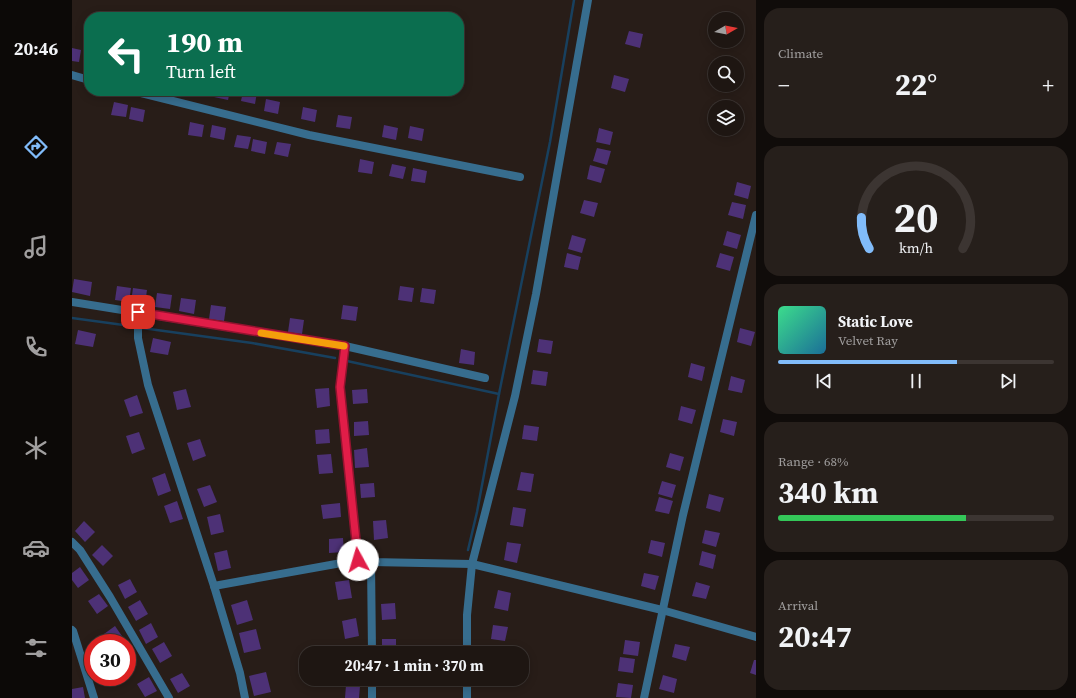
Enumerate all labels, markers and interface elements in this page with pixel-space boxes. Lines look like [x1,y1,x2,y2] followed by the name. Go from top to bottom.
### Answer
[708,12,744,48] north arrow
[708,12,744,136] map controls
[166,23,243,61] text: 190 m
[100,28,152,80] icon: left
[14,36,58,61] text: 20:46
[778,45,823,62] text: Climate
[708,56,744,92] button: search
[166,59,236,84] text: Turn left
[895,64,937,105] text: 22°
[778,70,790,100] text: −
[1042,70,1054,100] text: +
[708,100,744,136] button: layers
[22,133,50,161] icon: directions
[893,189,939,246] text: 20
[22,233,50,261] icon: music
[899,238,933,258] text: km/h
[121,295,155,329] pin
[127,301,149,323] icon: arrive
[838,311,913,332] text: Static Love
[838,332,898,349] text: Velvet Ray
[22,333,50,361] icon: phone
[813,370,835,392] icon: previous
[905,370,927,392] icon: pause
[997,370,1019,392] icon: next
[22,434,50,462] icon: climate
[778,453,849,470] text: Range · 68%
[778,472,878,513] text: 340 km
[22,534,50,562] icon: car
[337,539,379,581] position arrow
[778,597,818,614] text: Arrival
[778,616,852,657] text: 20:47
[22,634,50,662] icon: filters
[84,634,136,686] speed limit sign: 30
[345,655,484,676] text: 20:47 · 1 min · 370 m

